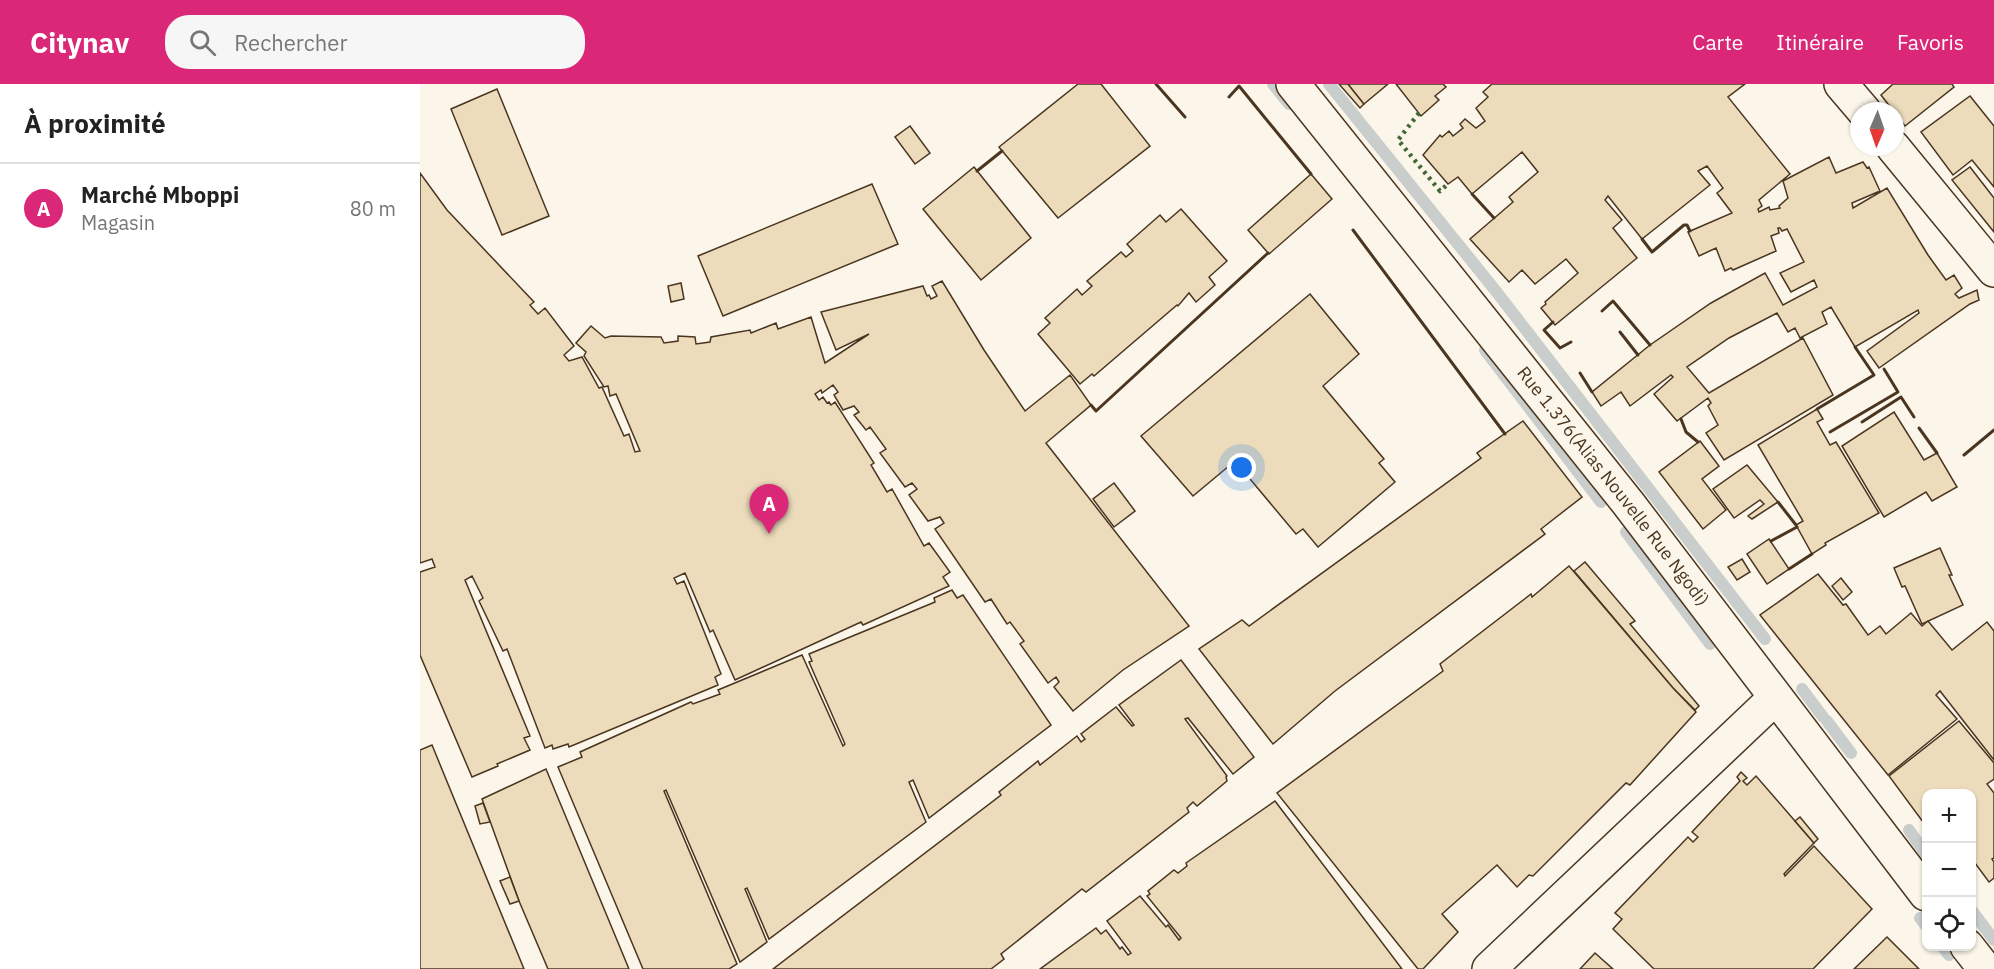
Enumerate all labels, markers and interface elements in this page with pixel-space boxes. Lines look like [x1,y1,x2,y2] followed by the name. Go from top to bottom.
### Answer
[165,15,585,69] search box
[30,24,129,61] text: Citynav
[186,26,219,59] icon: search
[234,28,347,57] text: Rechercher
[1692,28,1743,56] text: Carte
[1776,28,1864,56] text: Itinéraire
[1897,28,1964,56] text: Favoris
[1850,102,1904,156] north arrow
[24,106,166,140] text: À proximité
[81,180,239,209] text: Marché Mboppi
[37,195,50,222] text: A
[350,195,396,222] text: 80 m
[81,209,155,236] text: Magasin
[1512,361,1714,610] street label: Rue 1.376(Alias Nouvelle Rue Ngodi)
[1227,453,1256,482] your location
[750,484,788,534] pin: A
[1922,789,1976,951] map controls
[1922,789,1976,843] button: +
[1922,843,1976,897] button: −
[1922,897,1976,951] button: locate

